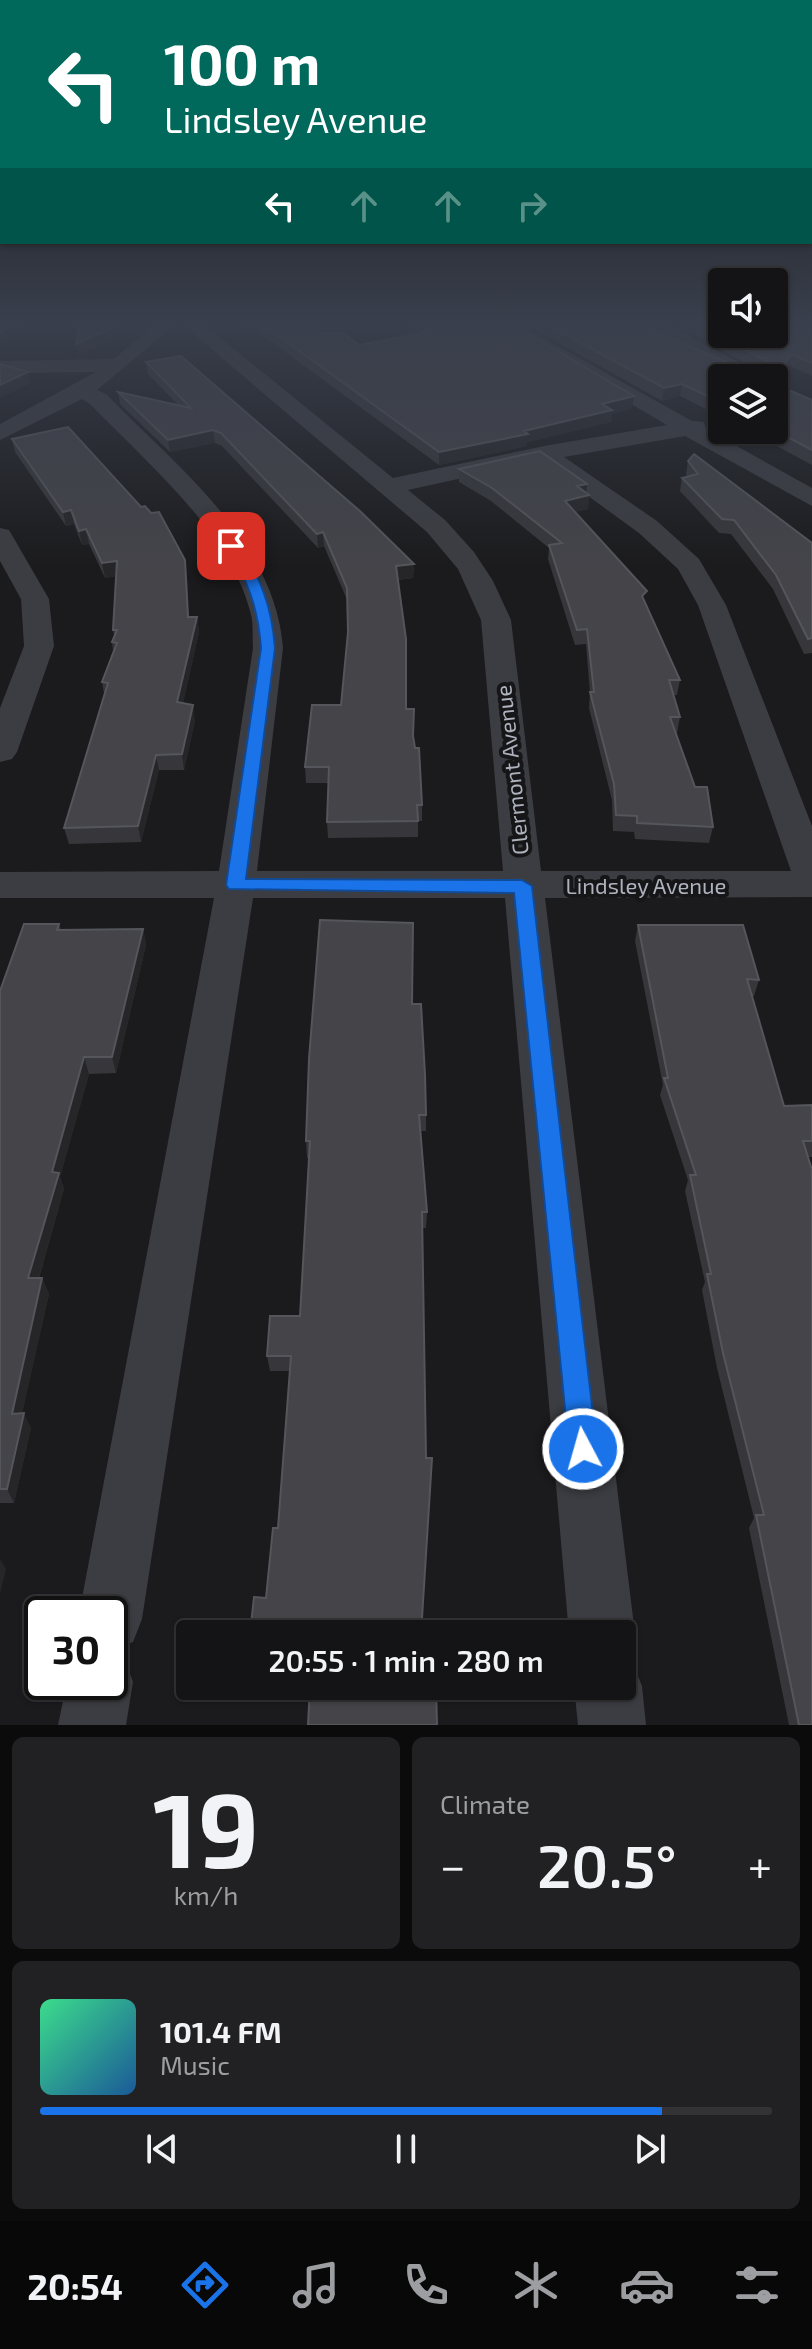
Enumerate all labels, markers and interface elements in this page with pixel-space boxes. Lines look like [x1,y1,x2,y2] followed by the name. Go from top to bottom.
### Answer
[164,29,320,96] text: 100 m
[32,32,136,136] icon: left
[164,97,427,140] text: Lindsley Avenue
[258,184,302,228] icon: left
[342,184,386,228] icon: ahead
[426,184,470,228] icon: ahead
[510,184,554,228] icon: right
[708,268,788,444] map controls
[708,268,788,348] button: sound
[708,364,788,444] button: layers
[197,512,265,580] pin
[209,524,253,568] icon: arrive
[489,684,533,856] street label: Clermont Avenue
[566,872,726,898] street label: Lindsley Avenue
[541,1407,625,1491] position arrow
[24,1596,128,1700] speed limit sign: 30
[268,1642,544,1678] text: 20:55 · 1 min · 280 m
[153,1764,259,1889] text: 19
[440,1788,530,1819] text: Climate
[537,1828,677,1900] text: 20.5°
[440,1838,466,1891] text: −
[748,1838,772,1891] text: +
[174,1879,238,1910] text: km/h
[160,2013,282,2049] text: 101.4 FM
[160,2049,230,2080] text: Music
[140,2127,184,2171] icon: previous
[384,2127,428,2171] icon: pause
[628,2127,672,2171] icon: next
[177,2257,233,2313] icon: directions
[288,2257,344,2313] icon: music
[398,2257,454,2313] icon: phone
[508,2257,564,2313] icon: climate
[619,2257,675,2313] icon: car
[729,2257,785,2313] icon: filters
[27,2264,123,2307] text: 20:54

